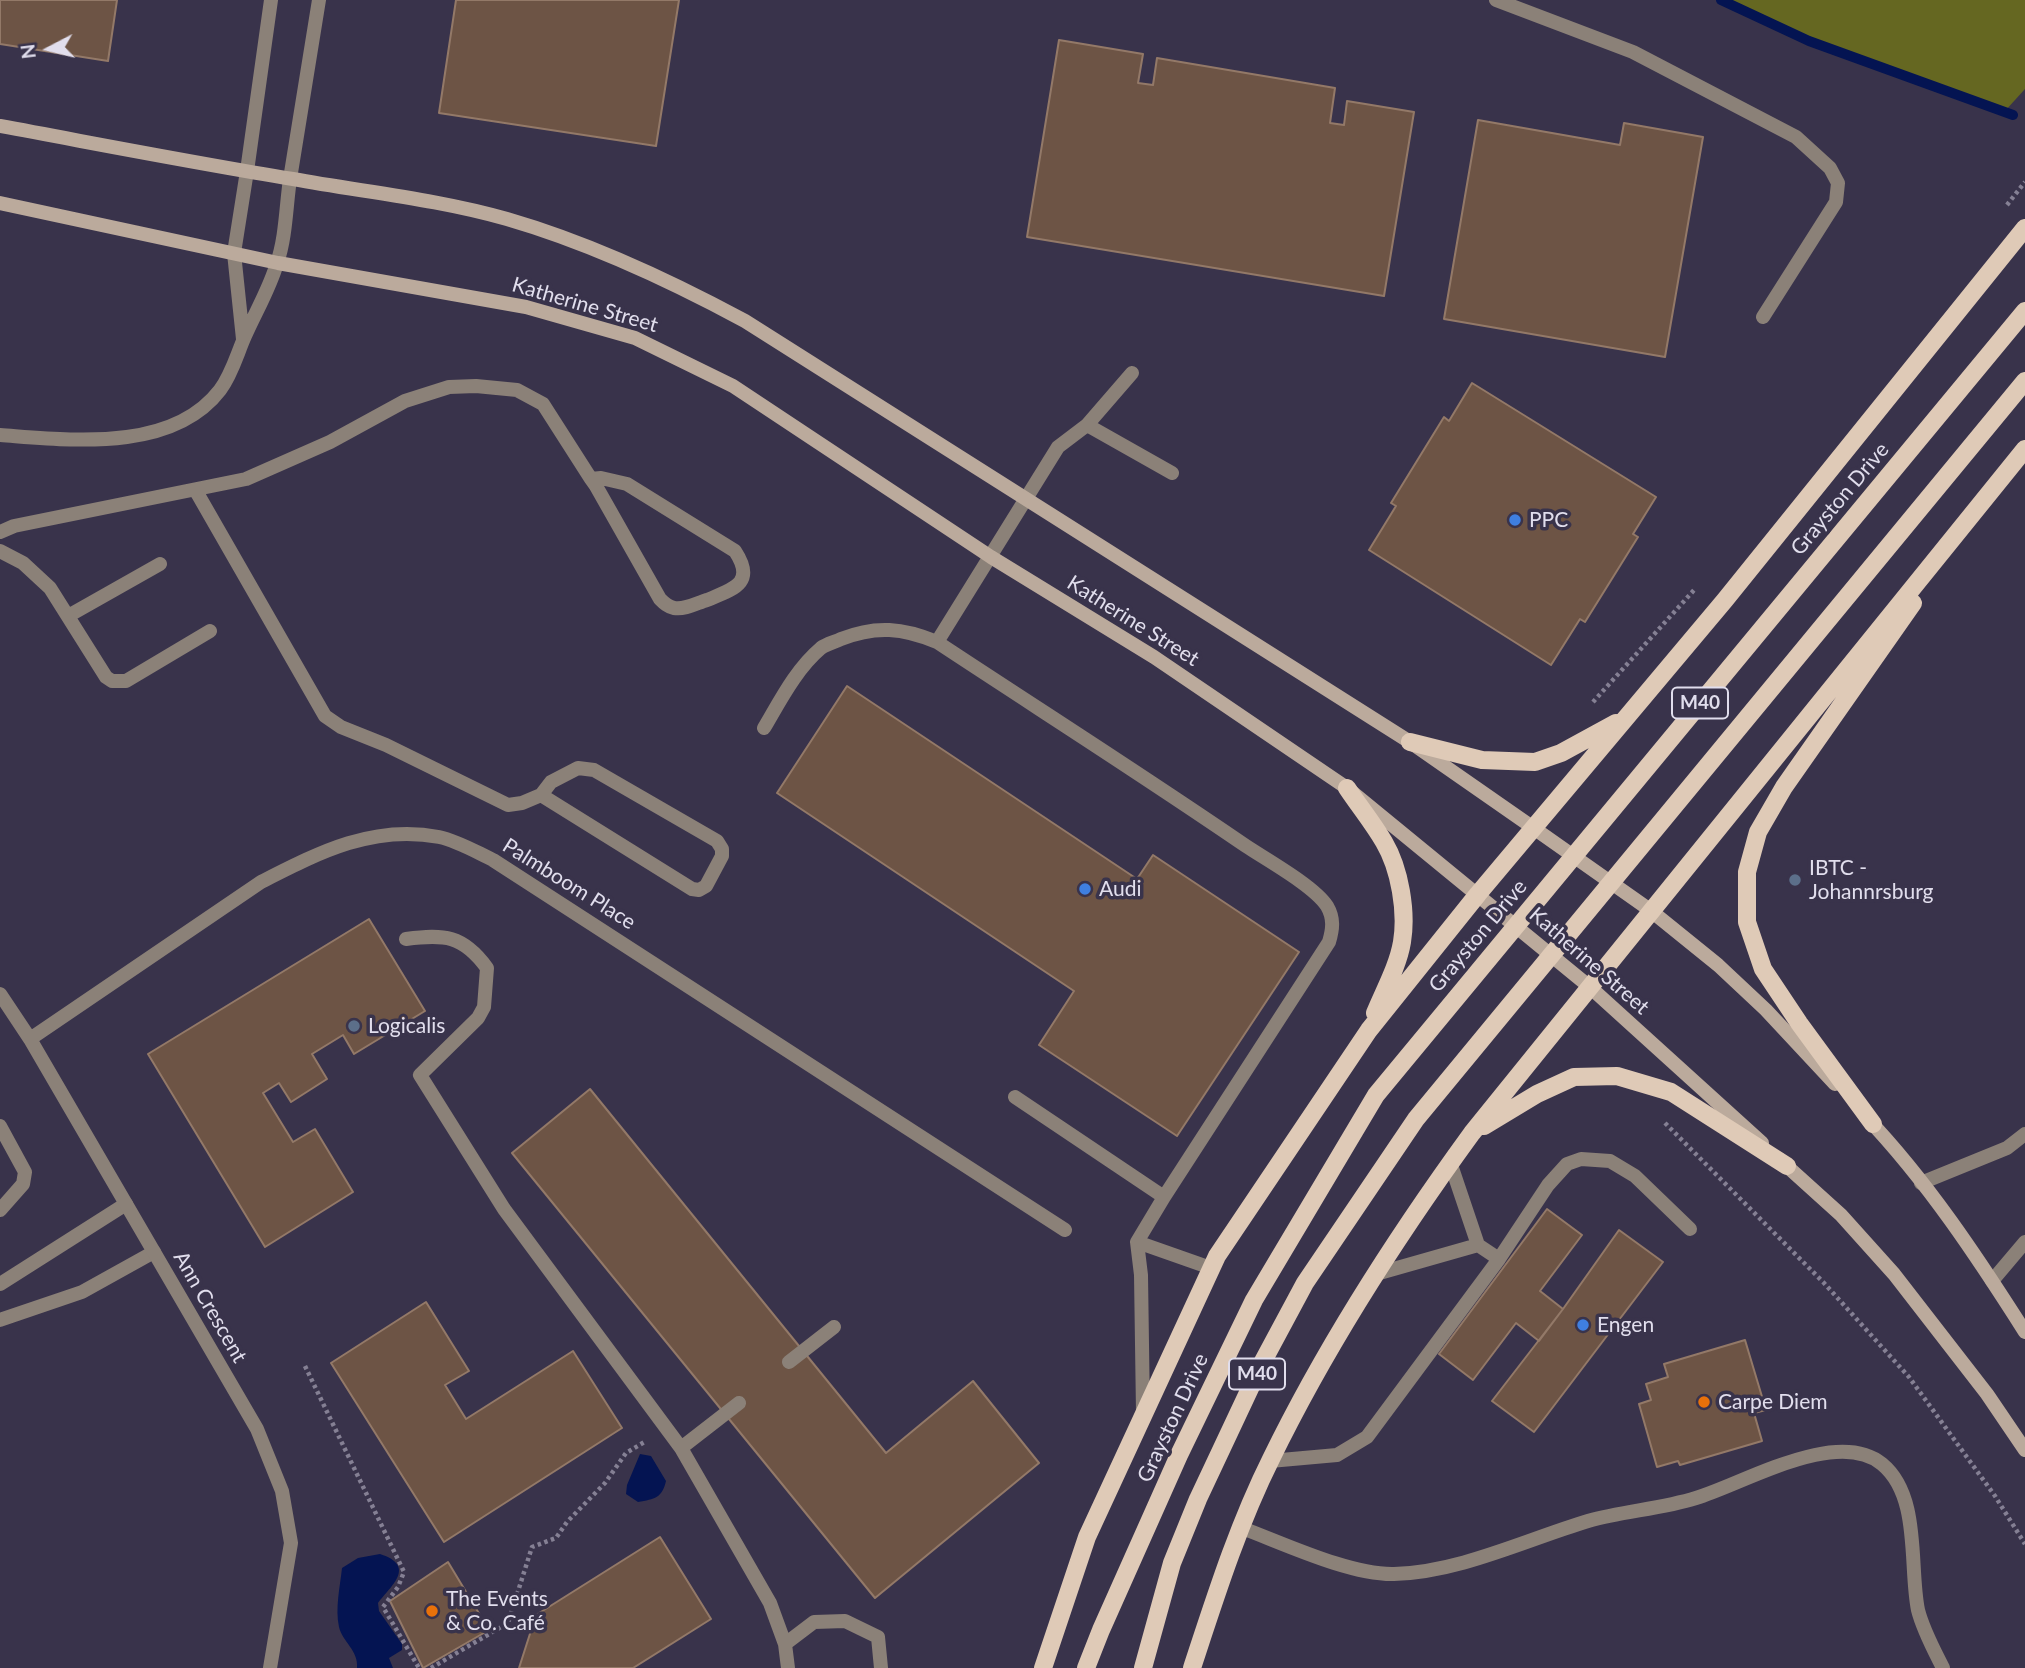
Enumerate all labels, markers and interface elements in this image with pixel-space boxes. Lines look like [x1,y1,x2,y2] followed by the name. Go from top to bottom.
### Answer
[14,14,84,84] north arrow
[15,43,40,60] text: N
[509,272,661,338] street label: Katherine Street
[1786,438,1894,560] street label: Grayston Drive
[1529,507,1568,533] place label: PPC
[1507,512,1523,528] marker: PPC
[1062,570,1204,672] street label: Katherine Street
[1672,688,1728,718] road number: M40
[498,833,640,935] street label: Palmboom Place
[1809,855,1933,905] place label: IBTC - Johannrsburg
[1787,872,1803,888] marker: IBTC - Johannrsburg
[1424,875,1532,997] street label: Grayston Drive
[1099,876,1141,902] place label: Audi
[1077,881,1093,897] marker: Audi
[1524,902,1654,1020] street label: Katherine Street
[368,1013,445,1039] place label: Logicalis
[346,1018,362,1034] marker: Logicalis
[168,1247,252,1367] street label: Ann Crescent
[1597,1312,1654,1338] place label: Engen
[1575,1317,1591,1333] marker: Engen
[1132,1350,1214,1486] street label: Grayston Drive
[1229,1358,1285,1390] road number: M40
[1718,1389,1828,1415] place label: Carpe Diem
[1696,1394,1712,1410] marker: Carpe Diem
[446,1586,548,1636] place label: The Events & Co. Café
[424,1603,440,1619] marker: The Events & Co. Café

